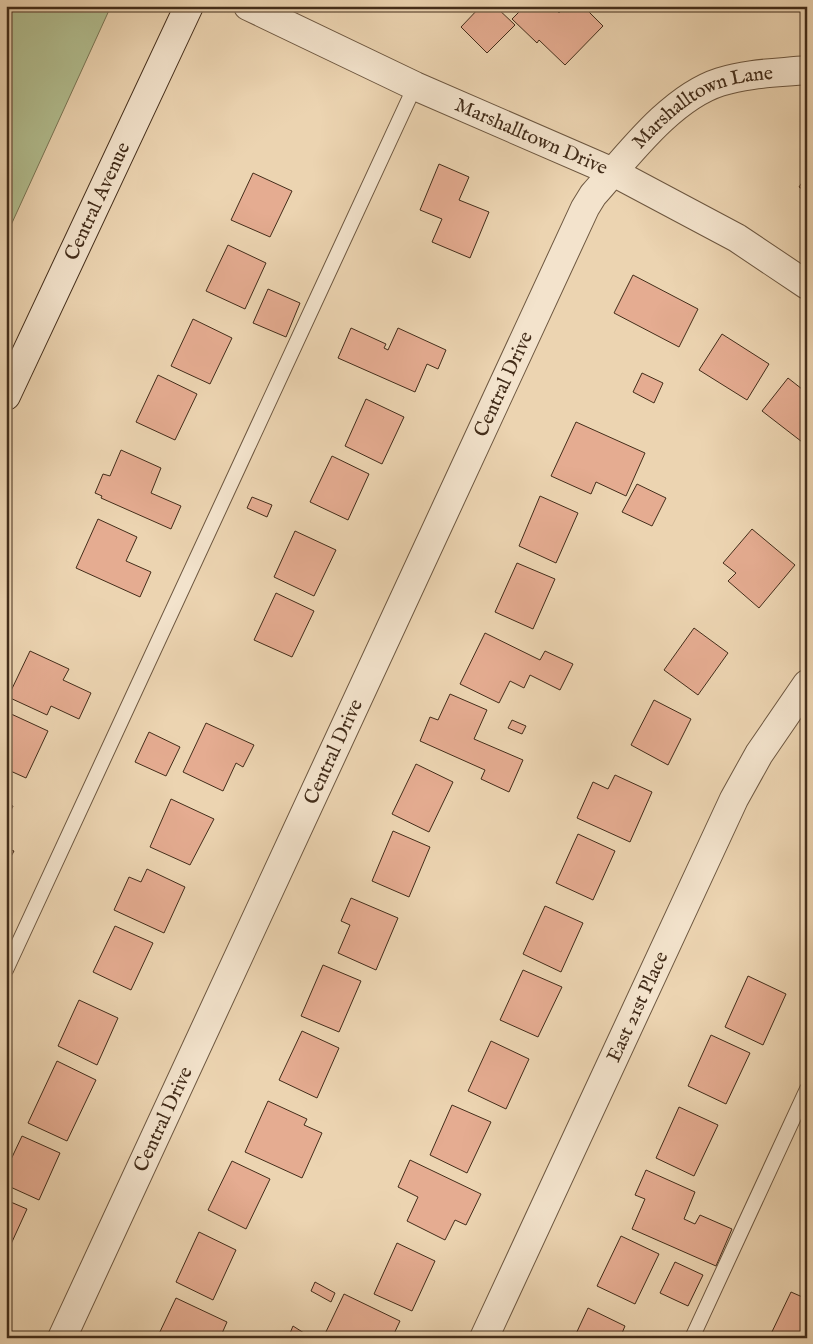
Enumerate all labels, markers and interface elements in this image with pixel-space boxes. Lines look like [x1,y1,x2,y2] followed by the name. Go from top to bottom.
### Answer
[627,60,774,154] street label: Marshalltown Lane
[451,92,612,181] street label: Marshalltown Drive
[59,138,136,265] street label: Central Avenue
[468,327,539,441] street label: Central Drive
[298,695,369,808] street label: Central Drive
[601,947,674,1066] street label: East 21st Place
[128,1063,198,1176] street label: Central Drive

